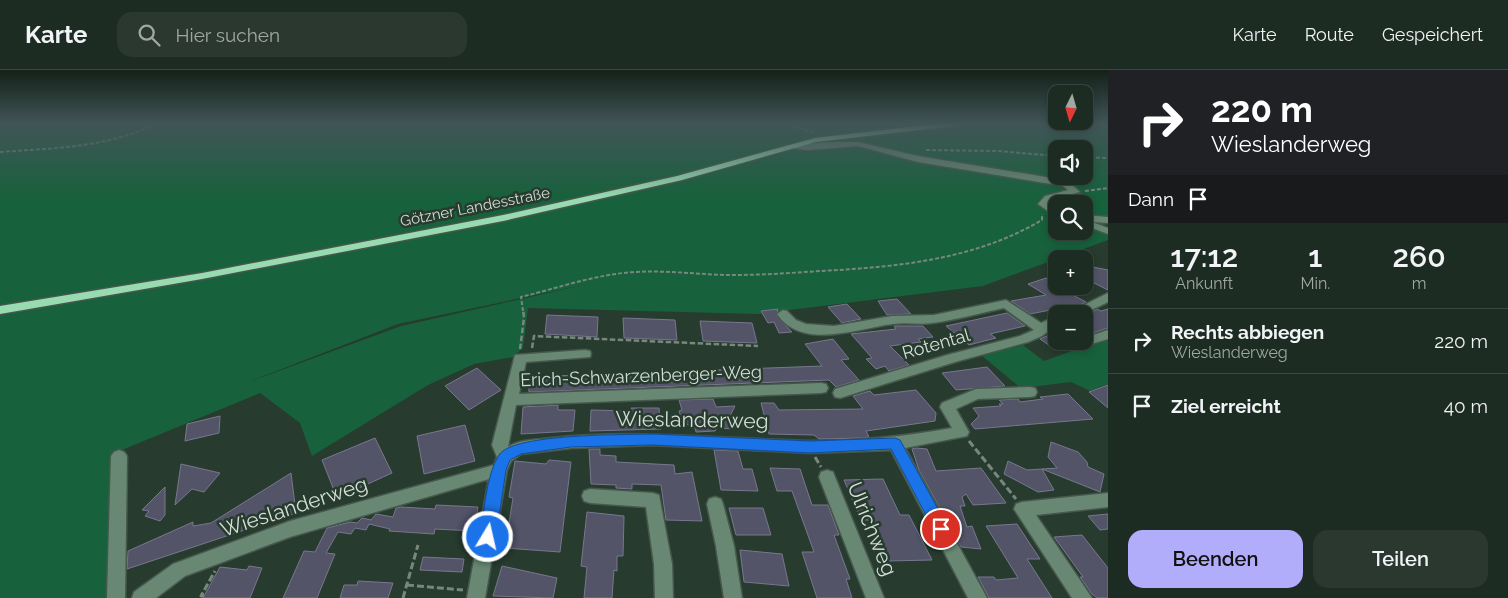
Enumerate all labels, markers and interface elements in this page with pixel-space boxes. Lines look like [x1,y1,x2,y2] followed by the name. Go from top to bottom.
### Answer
[117,12,467,57] search box
[25,20,87,49] text: Karte
[135,21,163,49] icon: search
[175,24,280,46] text: Hier suchen
[1233,24,1277,45] text: Karte
[1305,24,1354,45] text: Route
[1382,24,1483,45] text: Gespeichert
[1048,85,1092,130] north arrow
[1048,85,1093,350] map controls
[1211,89,1313,130] text: 220 m
[1128,90,1193,155] icon: right
[1211,131,1371,157] text: Wieslanderweg
[1048,140,1093,185] button: sound
[399,184,552,230] street label: Götzner Landesstraße
[1184,185,1212,213] icon: arrive
[1128,188,1174,210] text: Dann
[1048,195,1093,240] button: search
[1170,239,1238,274] text: 17:12
[1308,239,1322,274] text: 1
[1393,239,1446,274] text: 260
[1048,250,1093,295] button: +
[1175,274,1233,293] text: Ankunft
[1300,274,1330,293] text: Min.
[1412,274,1427,293] text: m
[1048,305,1093,350] button: −
[1171,321,1324,343] text: Rechts abbiegen
[900,324,972,363] street label: Rotental
[1128,327,1156,355] icon: right
[1434,330,1488,352] text: 220 m
[1171,343,1288,362] text: Wieslanderweg
[520,361,762,390] street label: Erich-Schwarzenberger-Weg
[1128,392,1156,420] icon: arrive
[1171,395,1281,417] text: Ziel erreicht
[1444,395,1488,417] text: 40 m
[615,406,769,433] street label: Wieslanderweg
[217,471,371,542] street label: Wieslanderweg
[842,478,903,579] street label: Ulrichweg
[920,508,962,550] pin
[461,510,513,562] position arrow
[927,515,955,543] icon: arrive
[1128,530,1303,588] button: Beenden
[1313,530,1488,588] button: Teilen

